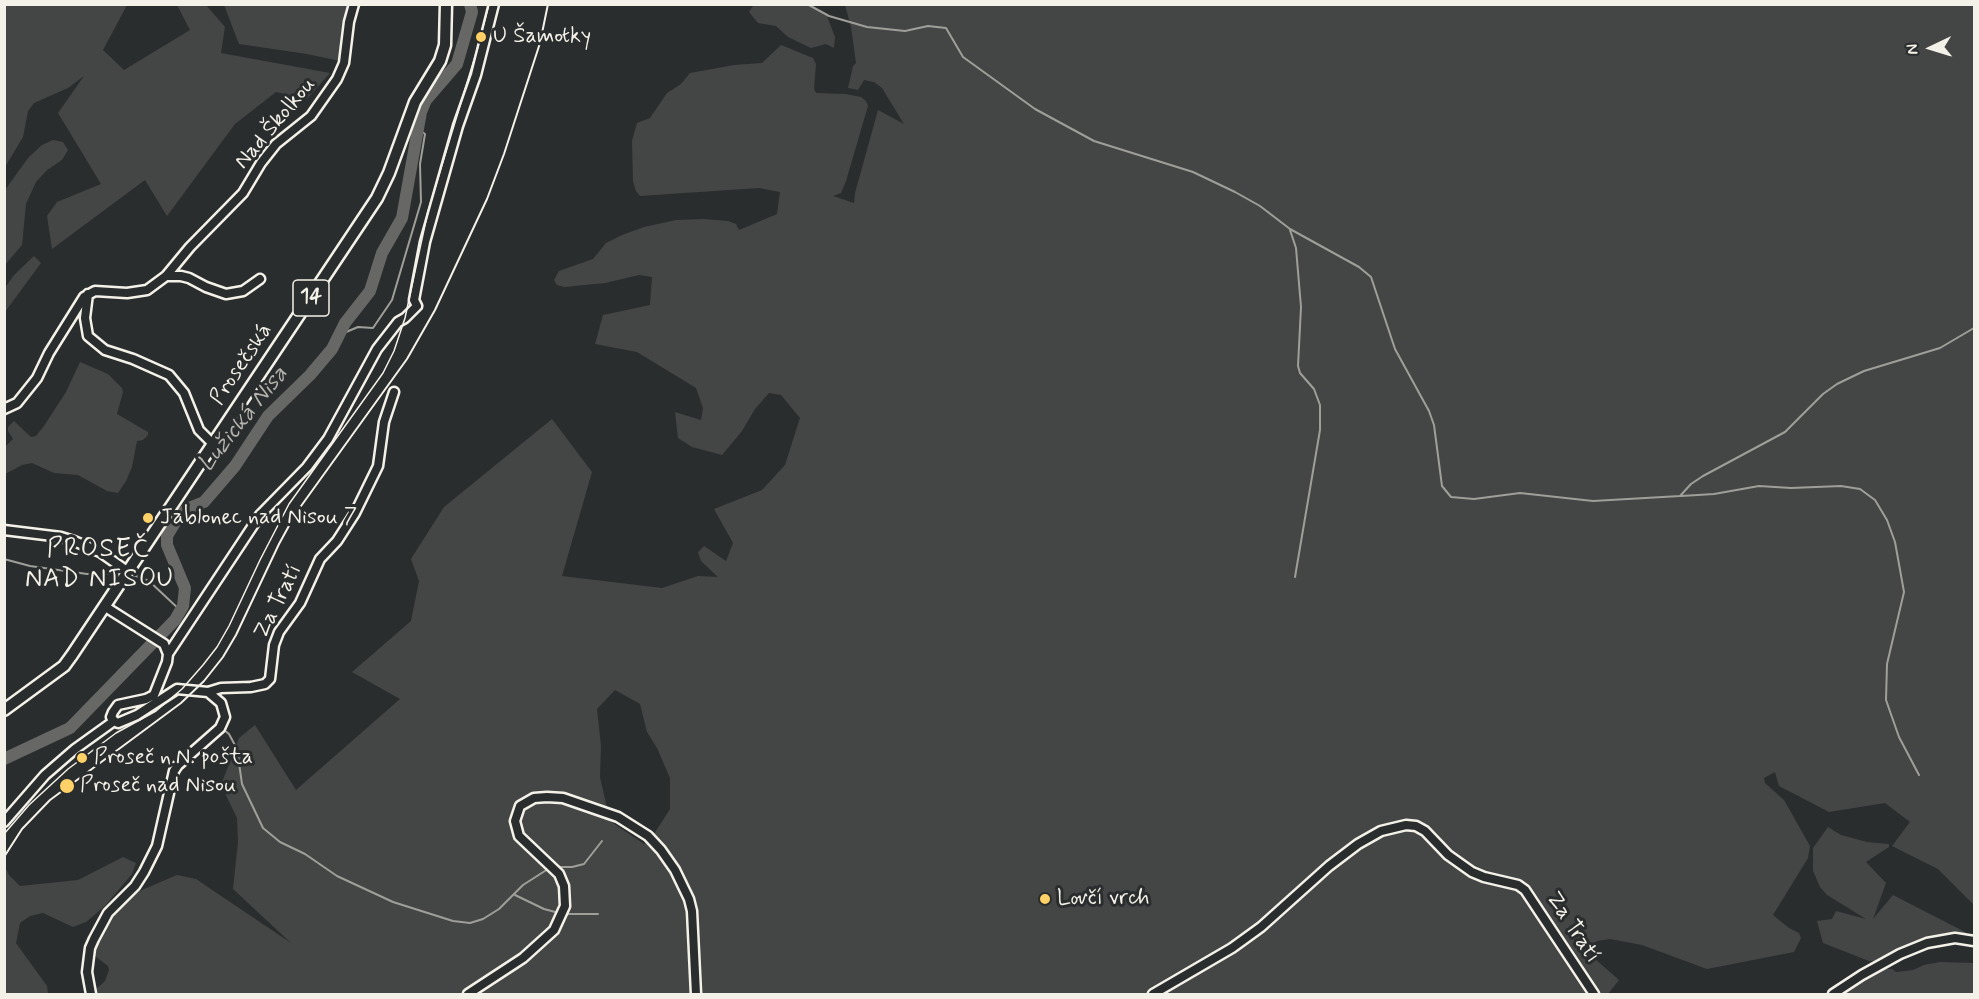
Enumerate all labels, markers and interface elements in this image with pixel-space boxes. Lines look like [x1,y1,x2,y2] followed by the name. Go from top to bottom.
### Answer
[1901,18,1961,78] north arrow
[493,24,591,50] place label: U Šamotky
[474,30,488,44] marker: U Šamotky
[1902,43,1923,55] text: N
[230,73,322,175] street label: Nad Školkou
[293,280,329,316] road number: 14
[205,319,279,411] street label: Prosečská
[193,362,295,478] water label: Lužická Nisa
[160,505,357,531] place label: Jablonec nad Nisou 7
[141,511,155,525] marker: Jablonec nad Nisou 7
[26,535,174,596] district label: PROSEČ NAD NISOU
[249,561,309,643] street label: Za Tratí
[94,745,253,771] place label: Proseč n.N. pošta
[75,751,89,765] marker: Proseč n.N. pošta
[80,773,236,799] place label: Proseč nad Nisou
[58,777,76,795] marker: Proseč nad Nisou
[1057,886,1150,912] place label: Lovčí vrch
[1539,887,1605,969] street label: Za Tratí
[1038,892,1052,906] marker: Lovčí vrch

